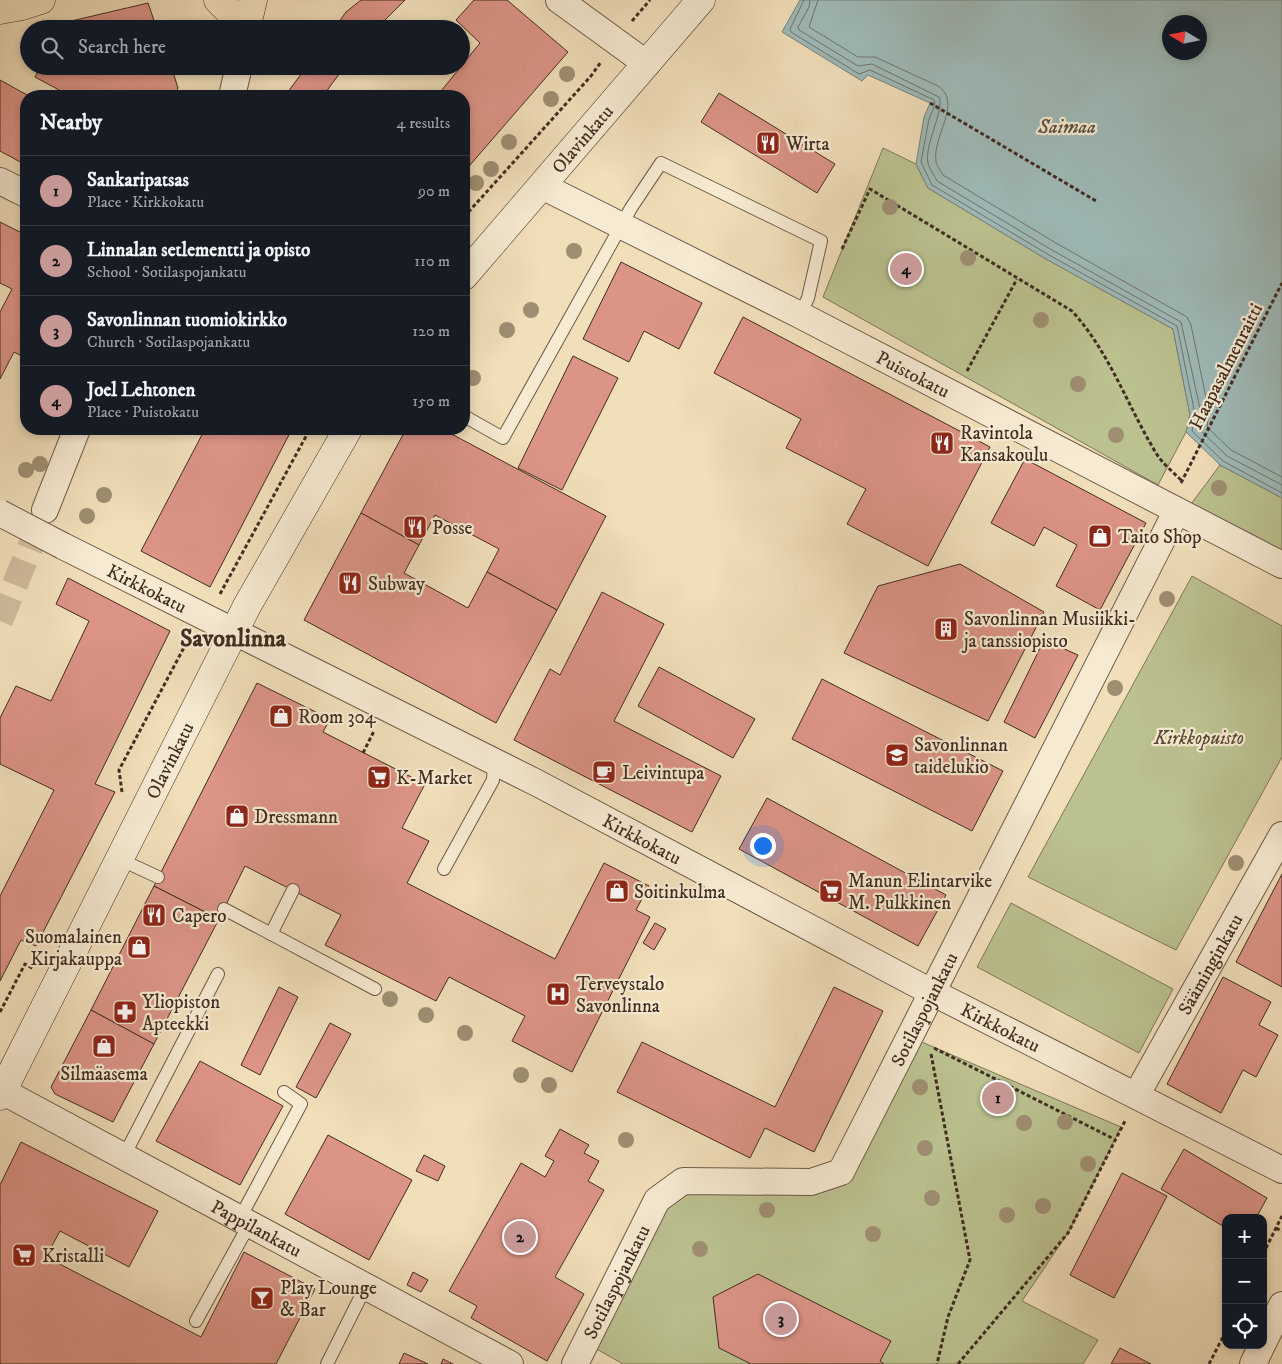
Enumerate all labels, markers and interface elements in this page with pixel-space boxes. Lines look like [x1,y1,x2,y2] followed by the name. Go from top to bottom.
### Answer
[1162,15,1207,60] north arrow
[20,20,470,75] search box
[38,34,66,62] icon: search
[78,36,166,59] text: Search here
[547,101,619,179] street label: Olavinkatu
[40,110,102,136] text: Nearby
[397,113,450,133] text: 4 results
[1037,115,1096,140] water label: Saimaa
[755,130,781,156] restaurant icon: Wirta
[785,133,830,156] place label: Wirta
[87,169,189,192] text: Sankaripatsas
[53,181,59,201] text: 1
[418,181,450,201] text: 90 m
[87,192,204,212] text: Place · Kirkkokatu
[87,239,310,262] text: Linnalan setlementti ja opisto
[890,250,922,288] pin: 4
[52,251,60,271] text: 2
[414,251,450,271] text: 110 m
[87,262,246,282] text: School · Sotilaspojankatu
[1185,300,1268,434] street label: Haapasalmenraitti
[87,309,287,332] text: Savonlinnan tuomiokirkko
[53,321,59,341] text: 3
[412,321,450,341] text: 120 m
[87,332,250,352] text: Church · Sotilaspojankatu
[872,347,953,404] street label: Puistokatu
[87,379,196,402] text: Joel Lehtonen
[51,391,61,411] text: 4
[412,391,450,411] text: 150 m
[87,402,199,422] text: Place · Puistokatu
[960,422,1048,467] place label: Ravintola Kansakoulu
[929,430,955,456] restaurant icon: Ravintola Kansakoulu
[402,514,428,540] restaurant icon: Posse
[432,517,473,540] place label: Posse
[1087,523,1113,549] shop icon: Taito Shop
[1118,526,1202,549] place label: Taito Shop
[103,560,190,619] street label: Kirkkokatu
[337,570,363,596] restaurant icon: Subway
[368,573,426,596] place label: Subway
[961,608,1136,653] place label: Savonlinnan Musiikki- ja tanssiopisto
[933,616,959,642] building icon: Savonlinnan Musiikki- ja tanssiopisto
[180,624,287,654] district label: Savonlinna
[268,703,294,729] shop icon: Room 304
[298,706,377,729] place label: Room 304
[142,719,200,803] street label: Olavinkatu
[1153,727,1244,751] park label: Kirkkopuisto
[914,734,1008,779] place label: Savonlinnan taidelukio
[884,742,910,768] school or university icon: Savonlinnan taidelukio
[591,759,617,785] cafe icon: Leivintupa
[622,762,704,785] place label: Leivintupa
[366,764,392,790] supermarket icon: K-Market
[396,767,473,790] place label: K-Market
[224,803,250,829] shop icon: Dressmann
[254,806,338,829] place label: Dressmann
[598,810,685,870] street label: Kirkkokatu
[750,833,776,859] your location
[848,870,992,915] place label: Manun Elintarvike M. Pulkkinen
[604,878,630,904] shop icon: Soitinkulma
[818,878,844,904] supermarket icon: Manun Elintarvike M. Pulkkinen
[634,881,726,904] place label: Soitinkulma
[141,902,167,928] restaurant icon: Capero
[172,905,226,928] place label: Capero
[1174,910,1249,1019] street label: Sääminginkatu
[25,926,122,971] place label: Suomalainen Kirjakauppa
[126,934,152,960] shop icon: Suomalainen Kirjakauppa
[887,949,964,1070] street label: Sotilaspojankatu
[576,973,664,1018] place label: Terveystalo Savonlinna
[545,981,571,1007] hospital icon: Terveystalo Savonlinna
[142,991,220,1036] place label: Yliopiston Apteekki
[112,999,138,1025] pharmacy icon: Yliopiston Apteekki
[957,999,1044,1058] street label: Kirkkokatu
[91,1033,117,1059] shop icon: Silmäasema
[60,1063,148,1086] place label: Silmäasema
[982,1079,1014,1117] pin: 1
[207,1195,305,1263] street label: Pappilankatu
[1222,1214,1267,1349] map controls
[1222,1214,1267,1259] button: +
[504,1218,536,1256] pin: 2
[579,1222,656,1343] street label: Sotilaspojankatu
[11,1242,37,1268] supermarket icon: Kristalli
[42,1245,104,1268] place label: Kristalli
[1222,1259,1267,1304] button: −
[280,1277,377,1322] place label: Play Lounge & Bar
[249,1285,275,1311] bar icon: Play Lounge & Bar
[765,1300,797,1338] pin: 3
[1222,1304,1267,1349] button: locate

